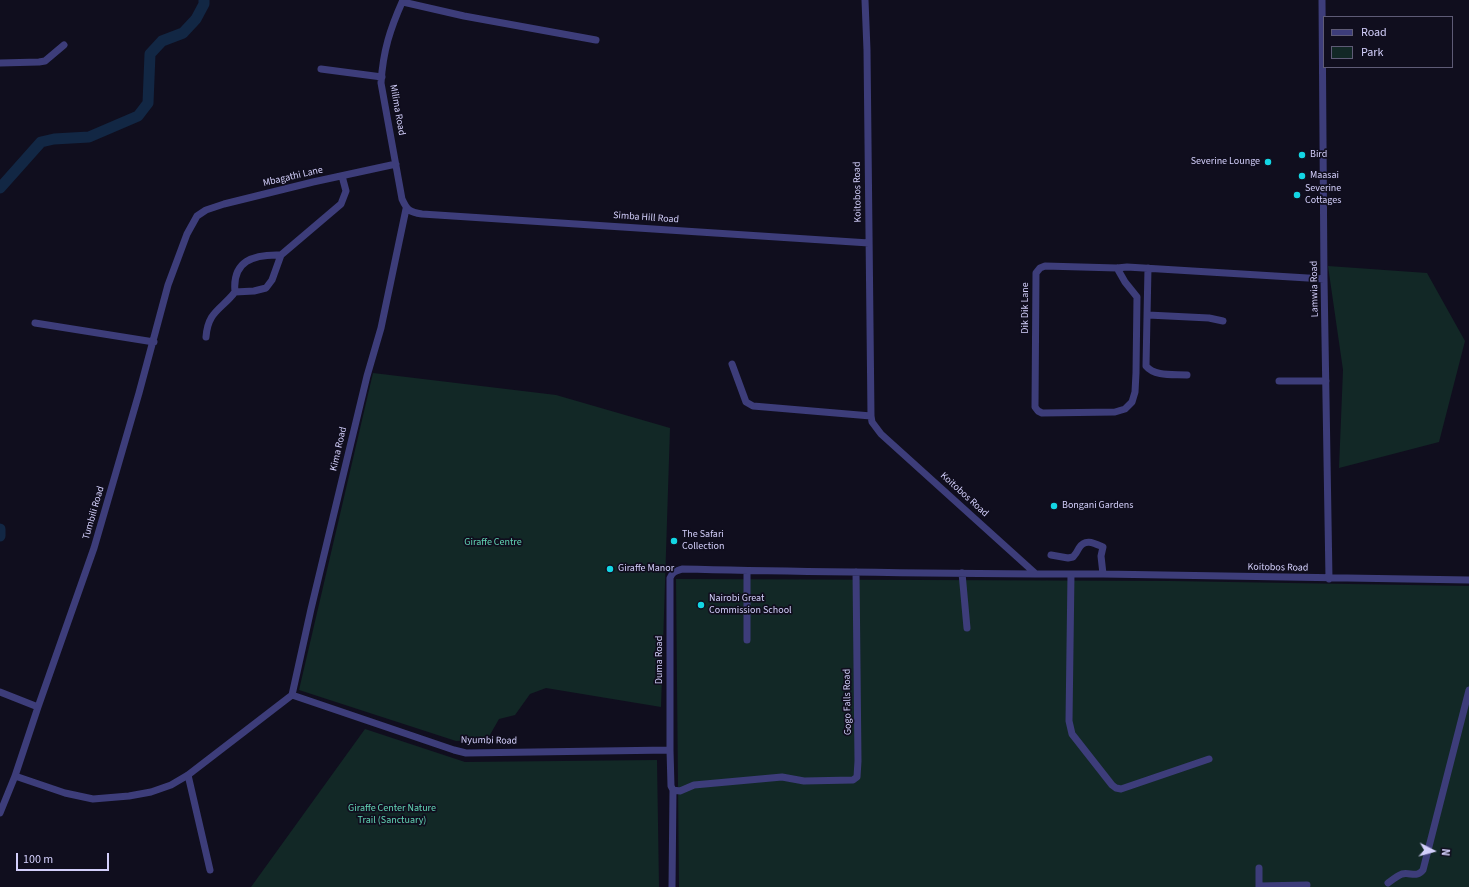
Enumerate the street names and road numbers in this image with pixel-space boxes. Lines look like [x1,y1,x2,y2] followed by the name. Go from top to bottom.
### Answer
[387,84,407,136] street label: Milima Road
[851,161,865,223] street label: Koitobos Road
[262,164,324,190] street label: Mbagathi Lane
[613,210,679,226] street label: Simba Hill Road
[1309,261,1321,317] street label: Lamwia Road
[1020,282,1032,334] street label: Dik Dik Lane
[328,426,350,472] street label: Kima Road
[937,470,991,520] street label: Koitobos Road
[81,485,107,541] street label: Tumbili Road
[1247,561,1309,575] street label: Koitobos Road
[654,636,666,684] street label: Duma Road
[841,669,855,735] street label: Gogo Falls Road
[461,735,517,747] street label: Nyumbi Road

